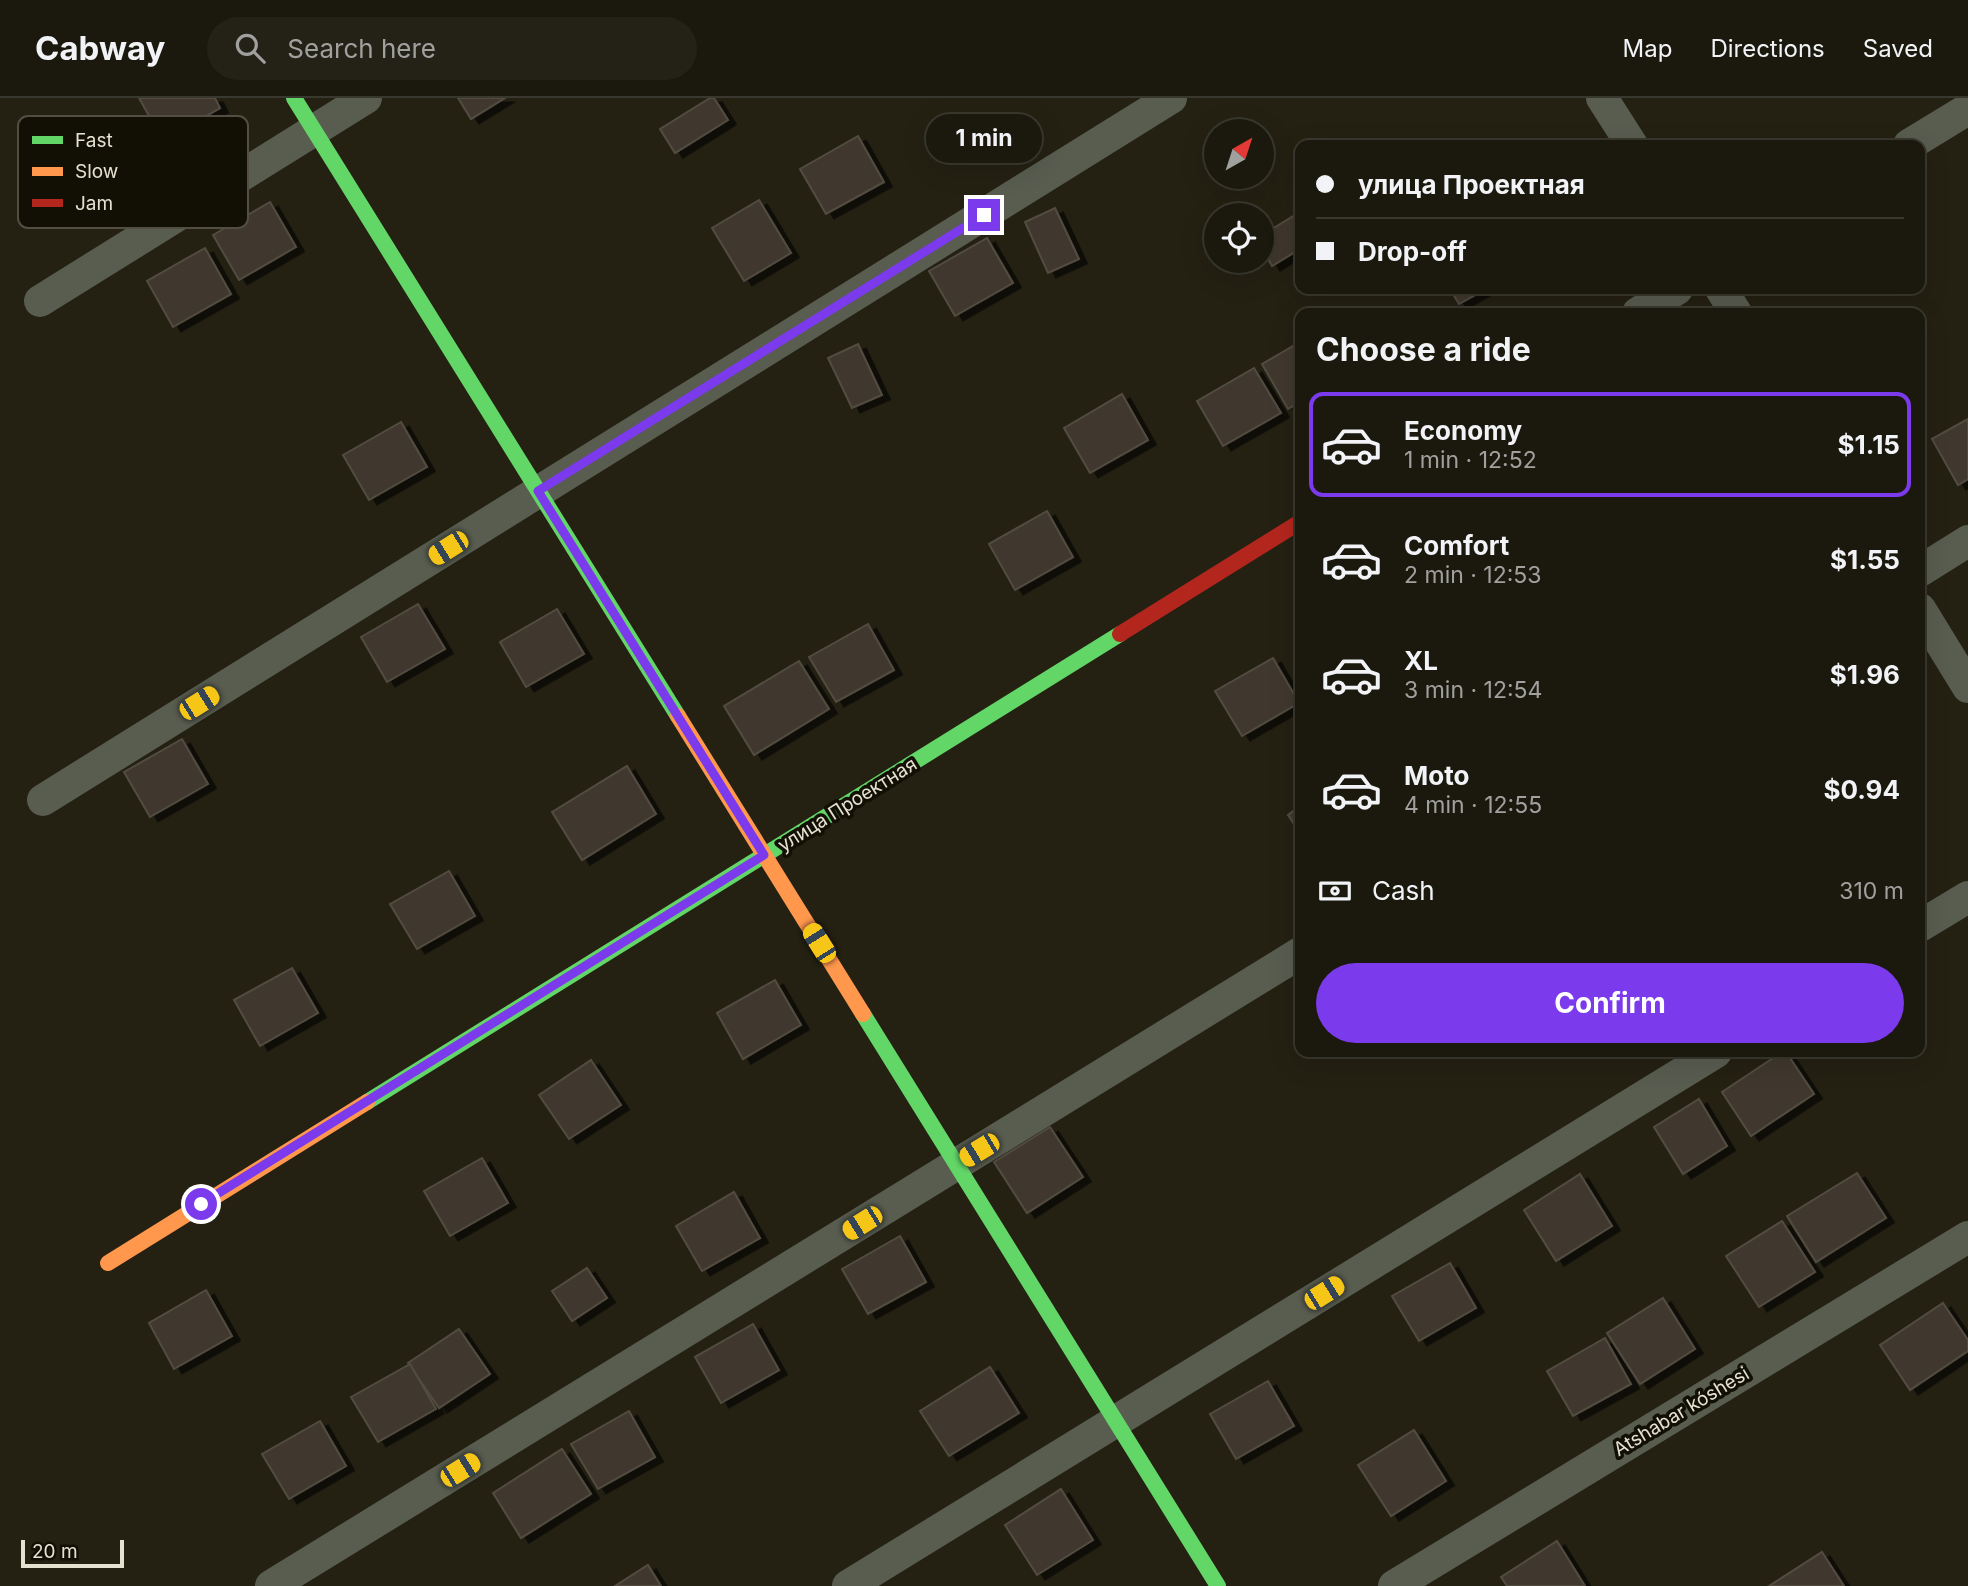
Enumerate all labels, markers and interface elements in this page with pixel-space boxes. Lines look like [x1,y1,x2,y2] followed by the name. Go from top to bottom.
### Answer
[207,17,697,80] search box
[35,28,165,68] text: Cabway
[231,29,269,67] icon: search
[287,33,436,64] text: Search here
[1623,34,1672,63] text: Map
[1710,34,1825,63] text: Directions
[1863,34,1933,63] text: Saved
[926,114,1042,162] callout: 1 min
[18,116,248,228] legend
[1204,119,1274,189] north arrow
[1204,119,1274,273] map controls
[956,124,1012,152] text: 1 min
[75,129,113,152] text: Fast
[75,160,118,183] text: Slow
[1358,169,1585,200] text: улица Проектная
[75,192,113,215] text: Jam
[968,199,1000,231] route end
[1204,203,1274,273] button: locate
[1358,236,1467,267] text: Drop-off
[1316,330,1531,369] text: Choose a ride
[1320,413,1383,476] icon: car
[1404,415,1522,446] text: Economy
[1838,429,1900,460] text: $1.15
[1404,446,1537,474] text: 1 min · 12:52
[425,528,472,568] car
[1320,528,1383,591] icon: car
[1404,530,1509,561] text: Comfort
[1830,544,1900,575] text: $1.55
[1404,561,1542,589] text: 2 min · 12:53
[1320,643,1383,706] icon: car
[1404,645,1438,676] text: XL
[1830,659,1900,690] text: $1.96
[1404,676,1542,704] text: 3 min · 12:54
[176,683,223,723] car
[774,752,921,856] street label: улица Проектная
[1320,758,1383,821] icon: car
[1404,760,1469,791] text: Moto
[1823,774,1900,805] text: $0.94
[1404,791,1542,819] text: 4 min · 12:55
[1316,872,1354,910] icon: cash
[1372,875,1435,906] text: Cash
[1839,877,1904,905] text: 310 m
[799,920,840,966] car
[1316,963,1904,1043] button: Confirm
[956,1130,1003,1170] car
[185,1188,217,1220] route start
[839,1203,886,1243] car
[1301,1273,1348,1313] car
[1609,1362,1753,1461] street label: Atshabar kóshesi
[437,1450,484,1490] car
[21,1537,124,1569] scale bar
[32,1540,78,1563] text: 20 m

